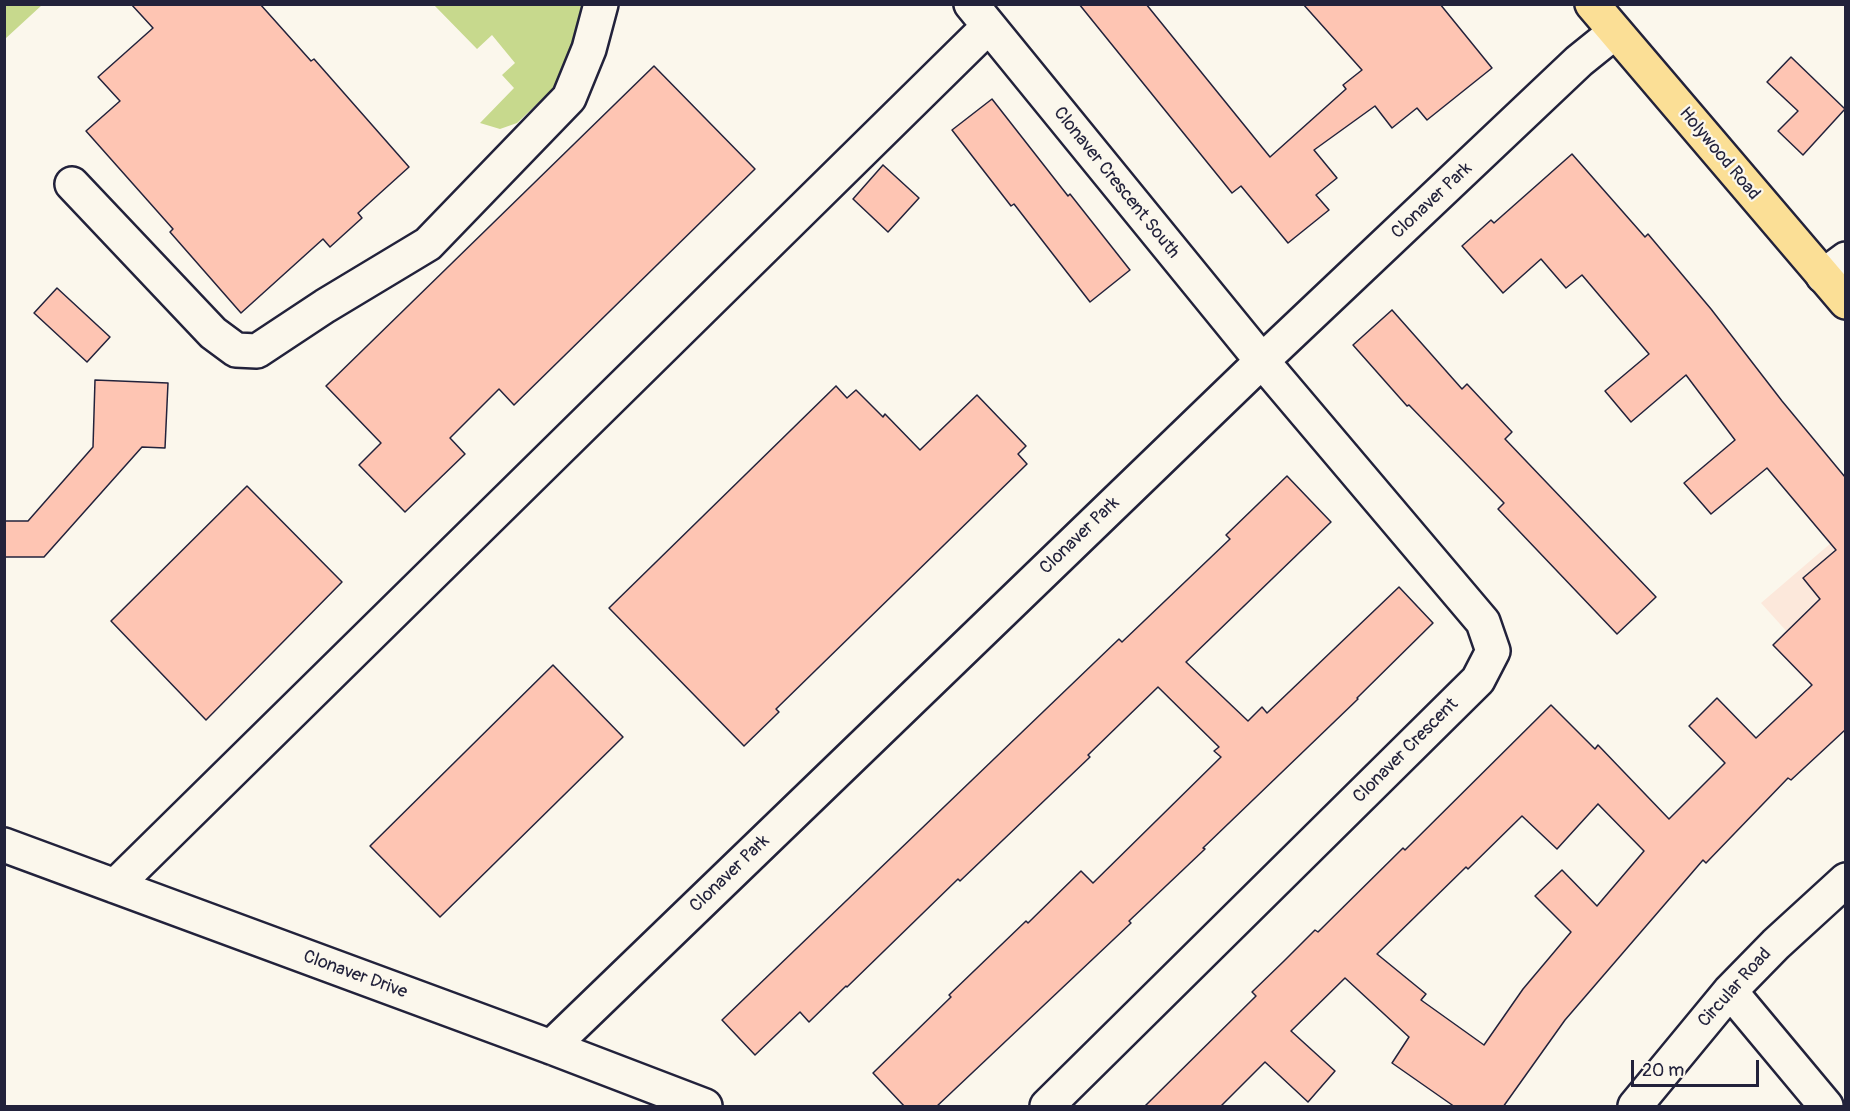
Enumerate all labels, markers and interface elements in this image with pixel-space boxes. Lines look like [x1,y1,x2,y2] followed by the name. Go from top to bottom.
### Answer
[1048,103,1184,263] street label: Clonaver Crescent South
[1674,103,1764,205] street label: Holywood Road
[1387,158,1477,244] street label: Clonaver Park
[1036,493,1124,579] street label: Clonaver Park
[1349,694,1463,808] street label: Clonaver Crescent
[686,831,774,917] street label: Clonaver Park
[1694,944,1776,1032] street label: Circular Road
[300,946,410,1004] street label: Clonaver Drive
[1634,1048,1762,1086] scale bar
[1642,1059,1684,1082] text: 20 m

